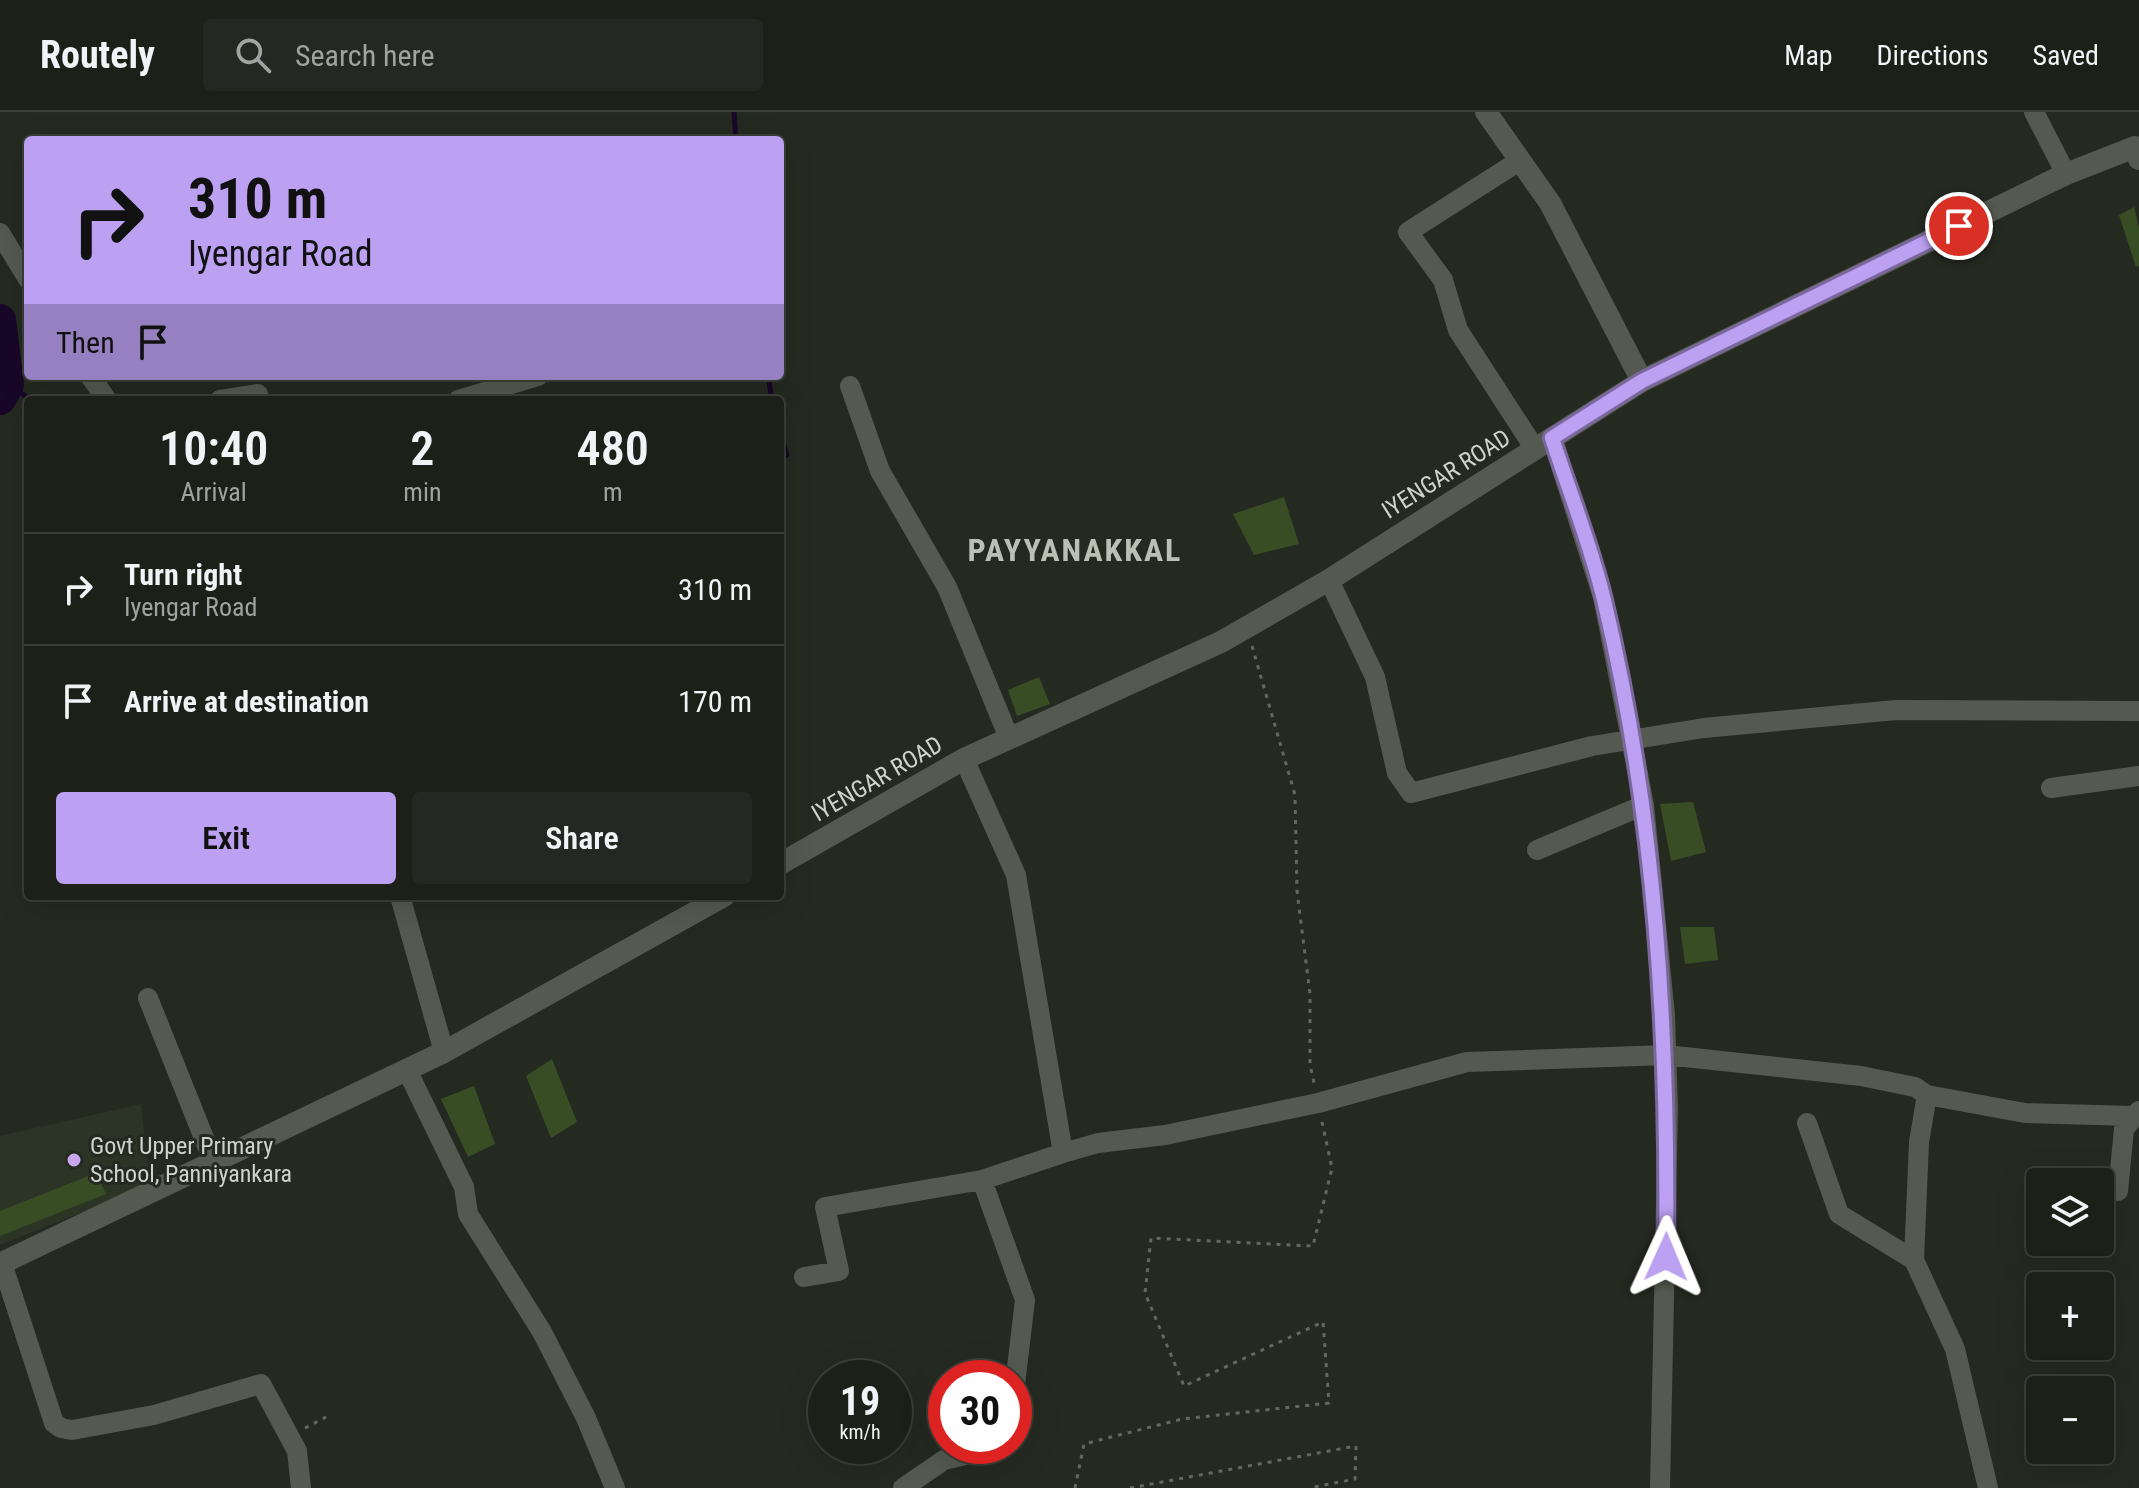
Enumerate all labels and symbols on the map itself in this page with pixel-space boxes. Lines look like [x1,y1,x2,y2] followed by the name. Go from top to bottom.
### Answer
[1925,192,1993,260] pin
[1377,423,1515,525] street label: IYENGAR ROAD
[968,531,1182,569] district label: PAYYANAKKAL
[807,730,947,828] street label: IYENGAR ROAD
[90,1132,292,1188] place label: Govt Upper Primary School, Panniyankara
[65,1151,83,1169] marker: Govt Upper Primary School, Panniyankara
[1624,1215,1708,1299] position arrow
[928,1360,1032,1464] speed limit sign: 30

